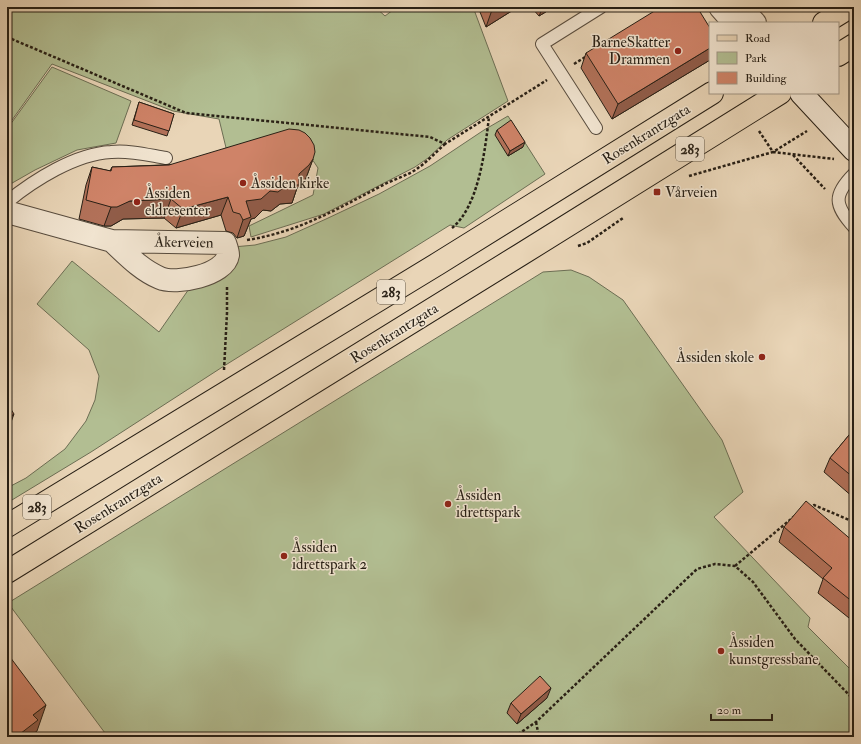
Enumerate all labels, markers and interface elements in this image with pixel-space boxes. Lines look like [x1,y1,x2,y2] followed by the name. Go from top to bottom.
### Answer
[709,22,839,94] legend
[745,31,770,46] text: Road
[591,33,670,69] place label: BarneSkatter Drammen
[673,46,683,56] marker: BarneSkatter Drammen
[745,51,767,66] text: Park
[745,71,788,86] text: Building
[599,99,695,169] street label: Rosenkrantzgata
[676,137,704,161] road number: 283
[250,173,329,193] place label: Åssiden kirke
[238,178,248,188] marker: Åssiden kirke
[144,183,210,220] place label: Åssiden eldresenter
[665,183,718,202] place label: Vårveien
[652,187,662,197] marker: Vårveien
[132,197,142,207] marker: Åssiden eldresenter
[153,231,214,253] street label: Åkerveien
[377,280,405,304] road number: 283
[347,298,443,368] street label: Rosenkrantzgata
[675,347,754,367] place label: Åssiden skole
[757,352,767,362] marker: Åssiden skole
[71,468,167,538] street label: Rosenkrantzgata
[455,485,520,523] place label: Åssiden idrettspark
[23,495,51,519] road number: 283
[443,499,453,509] marker: Åssiden idrettspark
[291,537,368,575] place label: Åssiden idrettspark 2
[279,551,289,561] marker: Åssiden idrettspark 2
[728,632,819,669] place label: Åssiden kunstgressbane
[716,646,726,656] marker: Åssiden kunstgressbane
[711,696,772,722] scale bar
[717,703,742,718] text: 20 m

